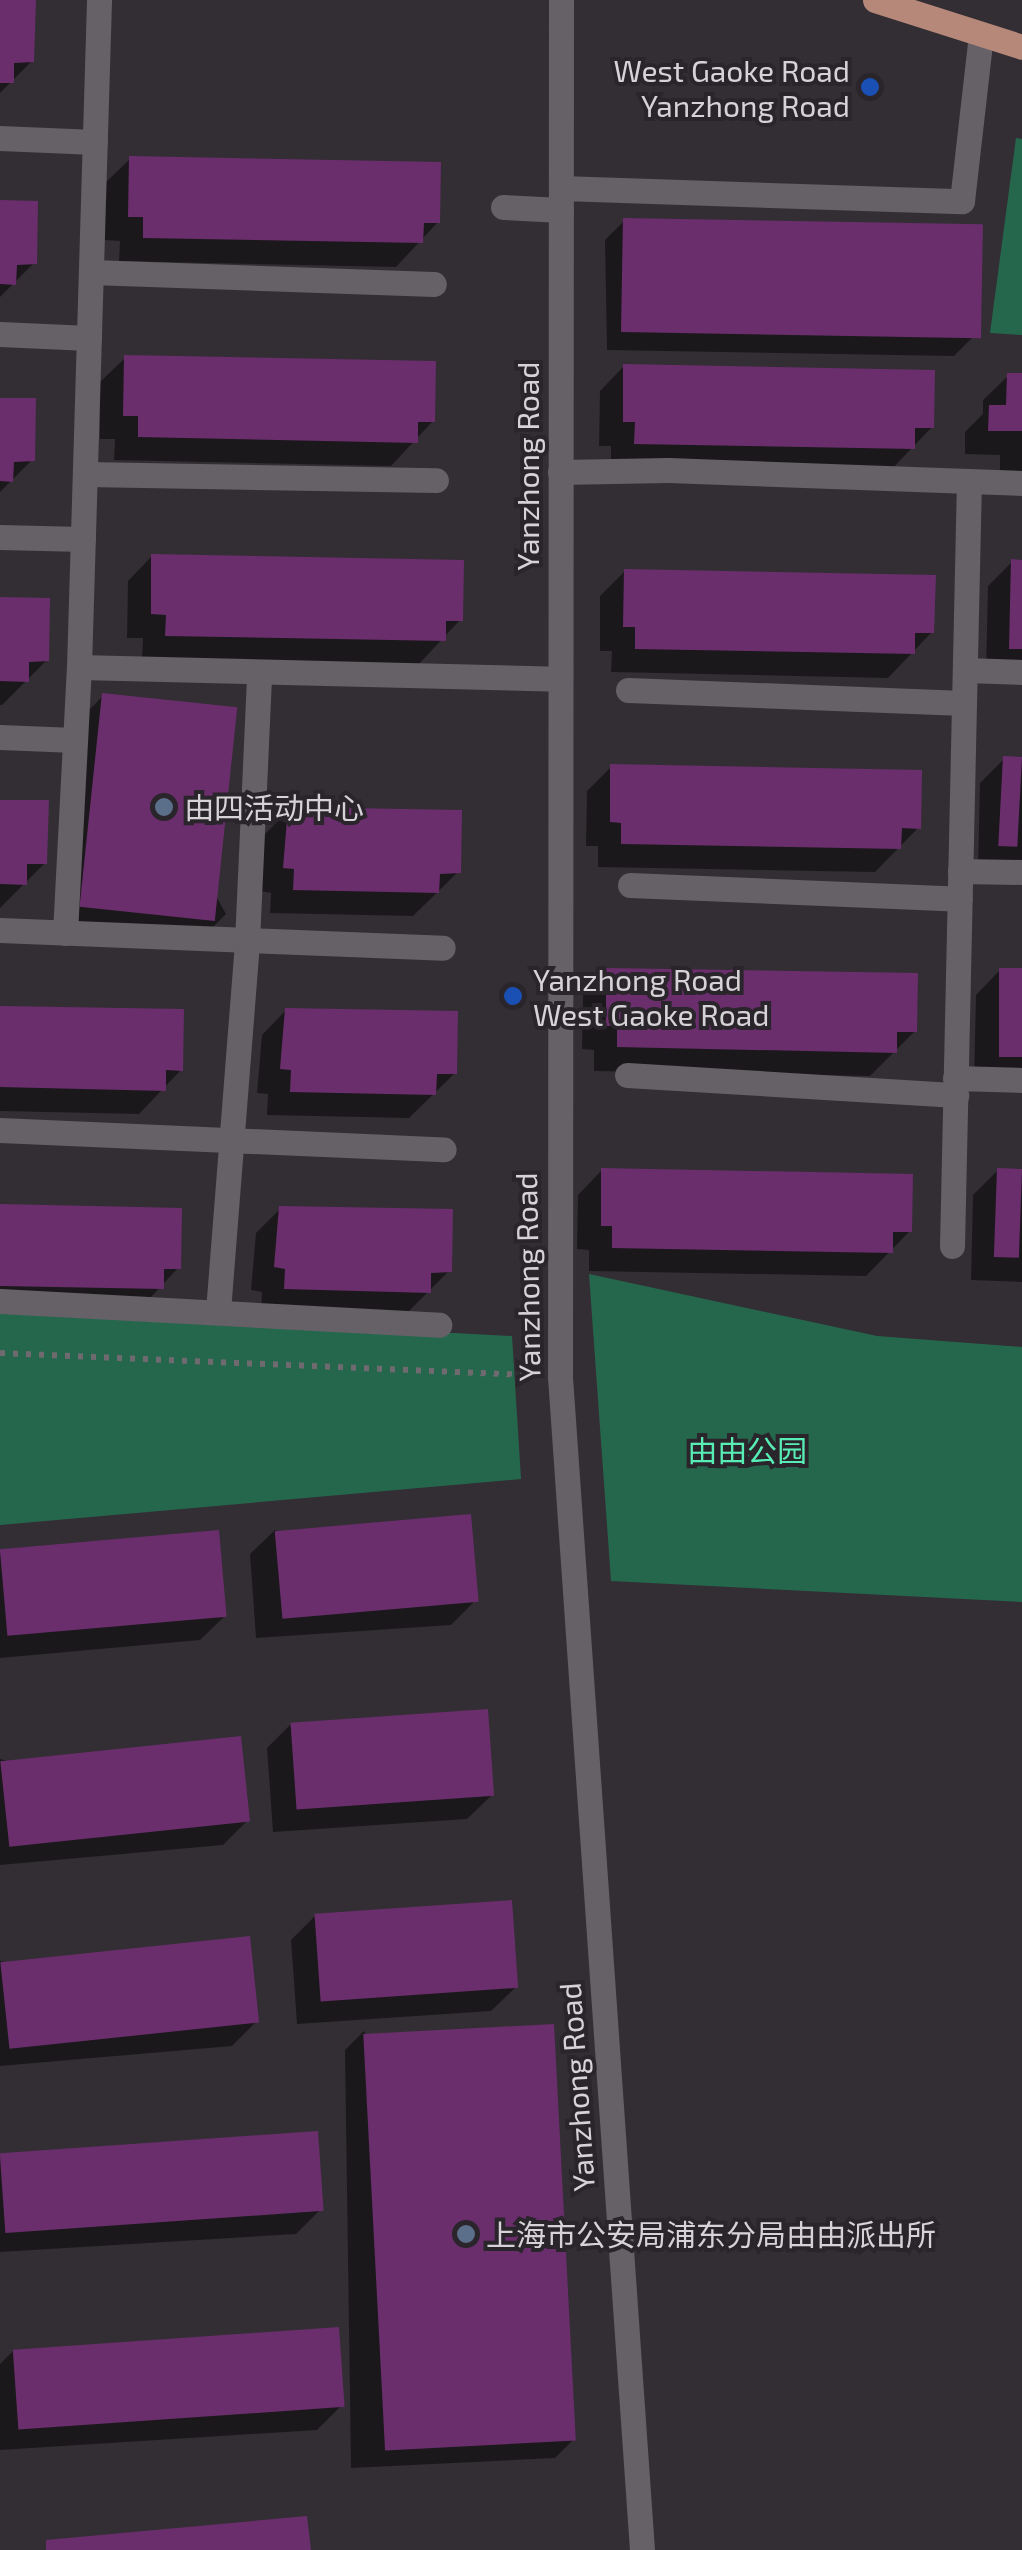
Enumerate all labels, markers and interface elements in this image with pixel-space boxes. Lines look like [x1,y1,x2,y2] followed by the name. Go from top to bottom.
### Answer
[614,52,850,122] place label: West Gaoke Road Yanzhong Road
[859,76,881,98] marker: West Gaoke Road Yanzhong Road
[509,361,545,571] street label: Yanzhong Road
[184,789,364,825] place label: 由四活动中心
[153,796,175,818] marker: 由四活动中心
[533,961,769,1032] place label: Yanzhong Road West Gaoke Road
[502,985,524,1007] marker: Yanzhong Road West Gaoke Road
[507,1172,547,1382] street label: Yanzhong Road
[687,1432,807,1468] park label: 由由公园
[551,1981,601,2193] street label: Yanzhong Road
[486,2216,936,2252] place label: 上海市公安局浦东分局由由派出所
[455,2223,477,2245] marker: 上海市公安局浦东分局由由派出所

